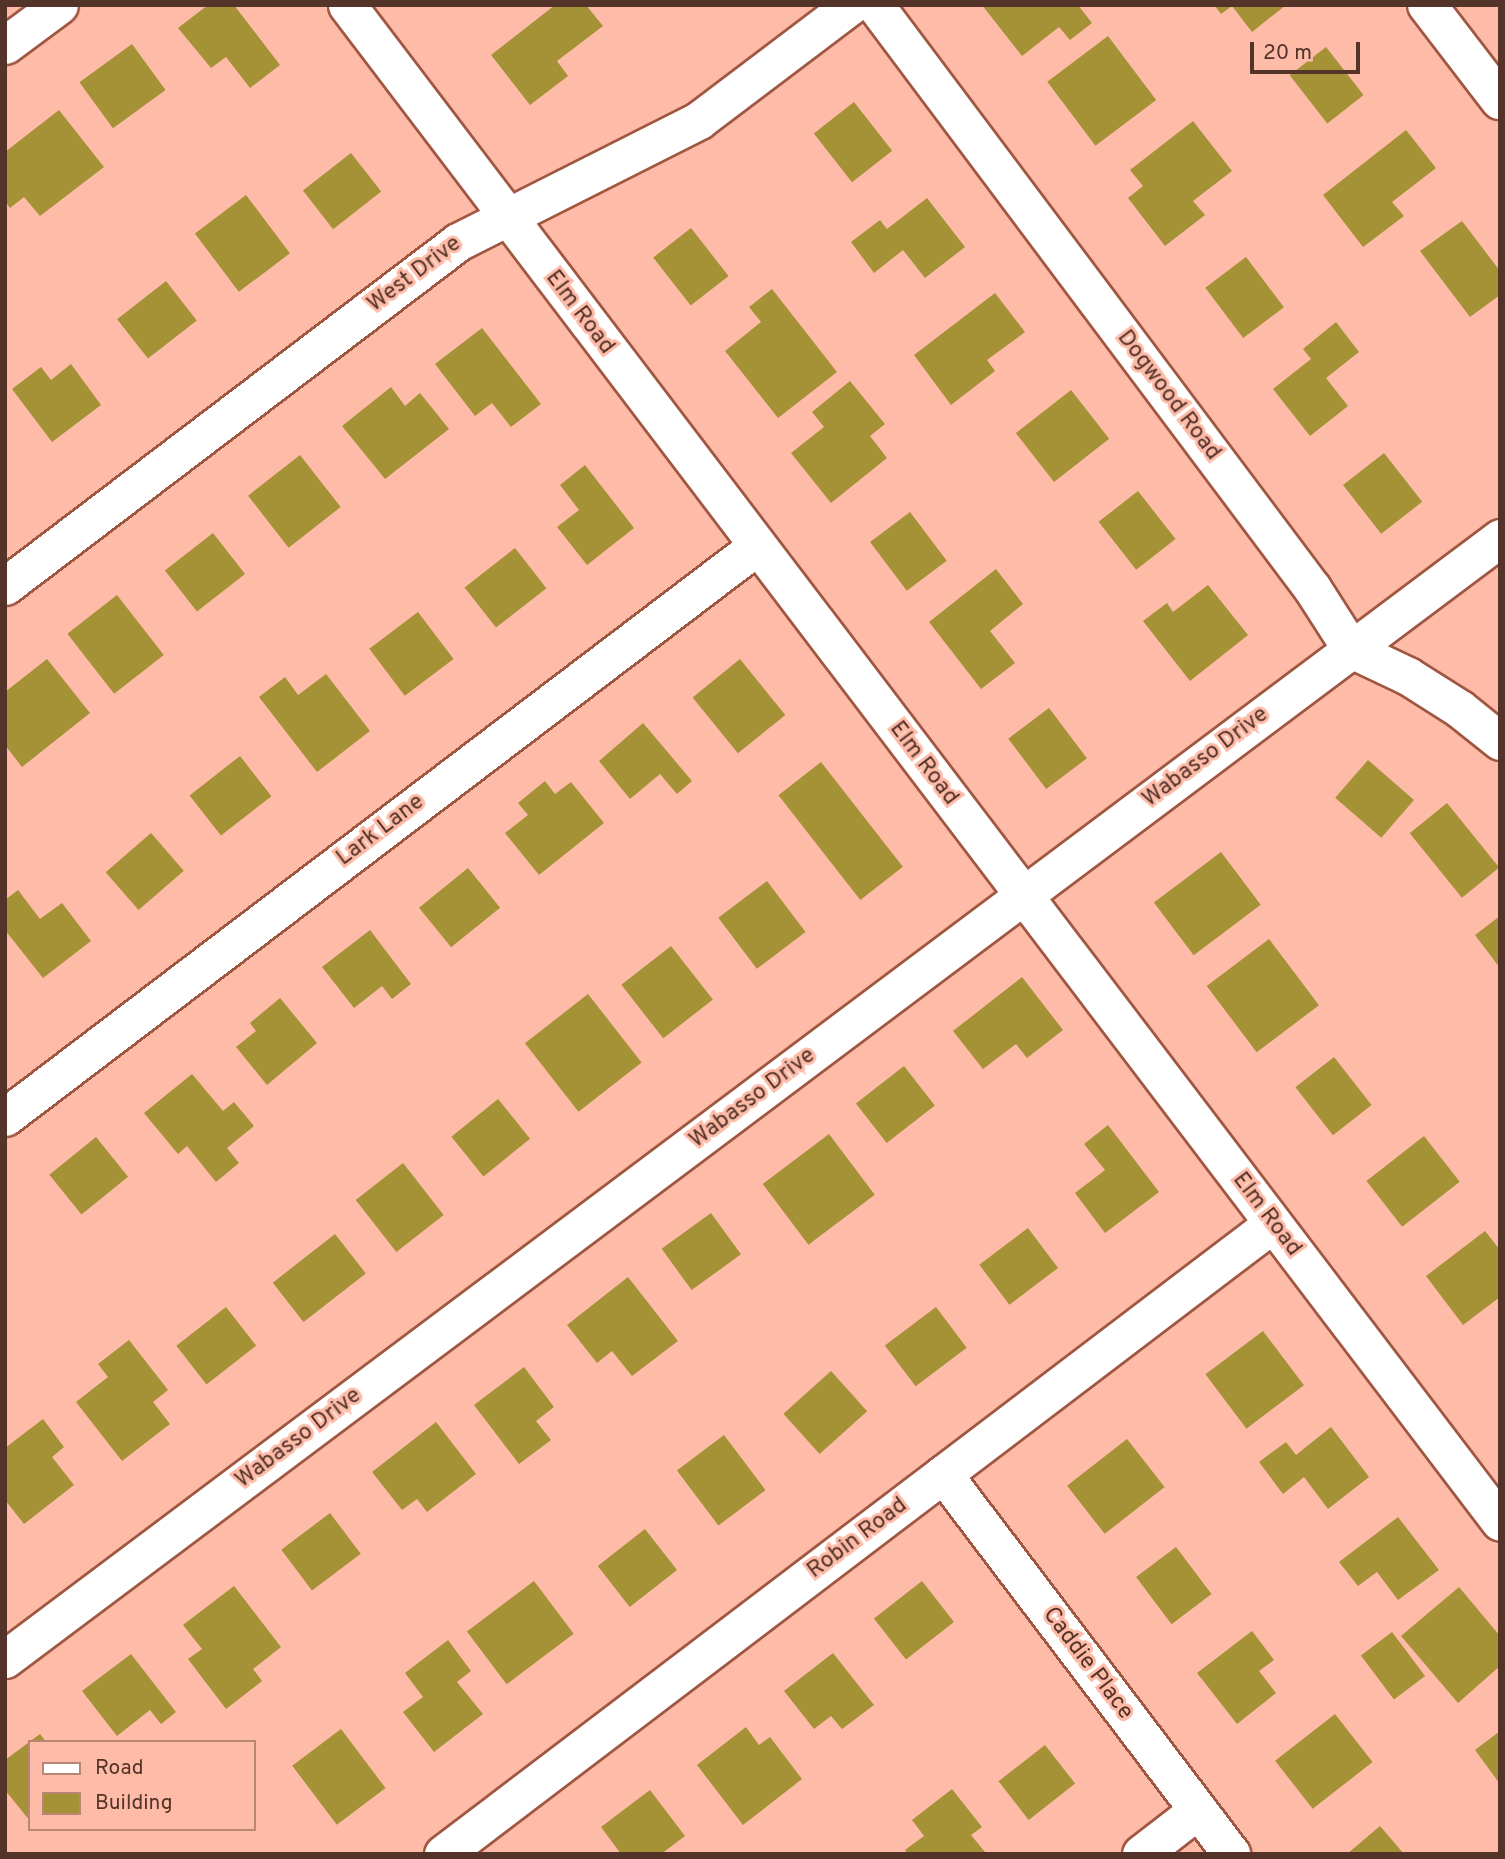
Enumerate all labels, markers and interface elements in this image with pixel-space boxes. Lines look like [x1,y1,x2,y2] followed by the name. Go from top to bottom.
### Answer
[1253,28,1363,72] scale bar
[1263,40,1312,67] text: 20 m
[363,231,467,319] street label: West Drive
[539,266,619,360] street label: Elm Road
[1110,325,1226,467] street label: Dogwood Road
[1138,702,1274,814] street label: Wabasso Drive
[883,717,963,811] street label: Elm Road
[332,789,430,873] street label: Lark Lane
[685,1043,821,1155] street label: Wabasso Drive
[1226,1168,1306,1262] street label: Elm Road
[231,1383,367,1495] street label: Wabasso Drive
[803,1492,913,1586] street label: Robin Road
[1036,1602,1138,1726] street label: Caddie Place
[28,1740,256,1831] legend
[95,1755,144,1782] text: Road
[95,1790,173,1817] text: Building

